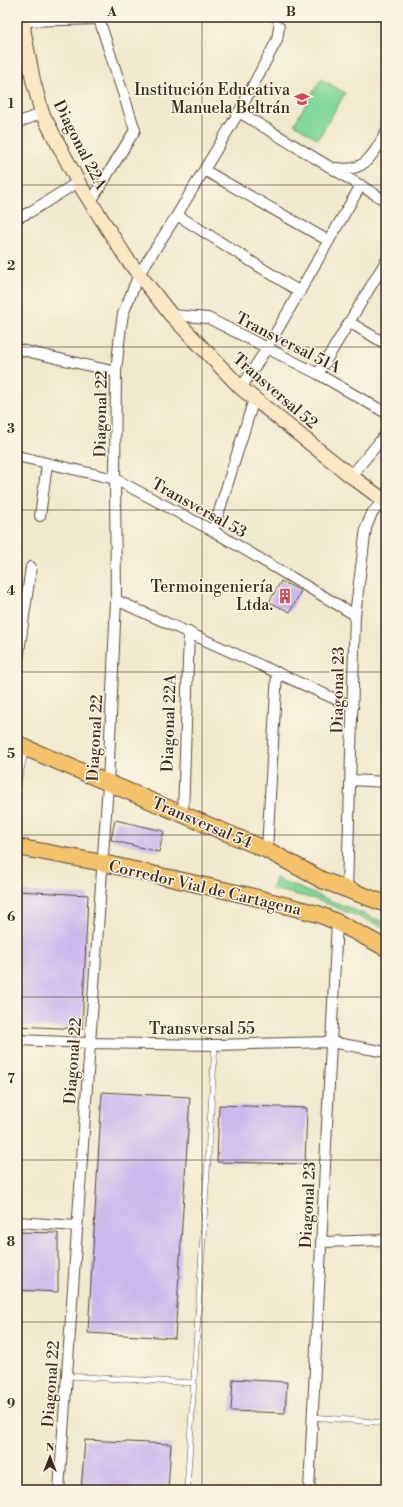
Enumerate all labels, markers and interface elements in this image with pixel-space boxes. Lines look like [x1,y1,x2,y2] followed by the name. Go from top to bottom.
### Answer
[106,4,117,20] text: A
[286,4,296,20] text: B
[134,80,291,118] place label: Institución Educativa Manuela Beltrán
[293,90,311,108] school or university icon: Institución Educativa Manuela Beltrán
[8,96,15,112] text: 1
[49,97,112,194] street label: Diagonal 22A
[7,258,15,274] text: 2
[232,308,345,378] street label: Transversal 51A
[228,349,322,433] street label: Transversal 52
[90,370,112,458] street label: Diagonal 22
[7,421,15,437] text: 3
[148,474,250,542] street label: Transversal 53
[150,577,274,615] place label: Termoingeniería Ltda.
[7,583,16,599] text: 4
[276,587,294,605] building icon: Termoingeniería Ltda.
[327,646,349,734] street label: Diagonal 23
[157,673,181,772] street label: Diagonal 22A
[83,694,107,782] street label: Diagonal 22
[7,746,15,762] text: 5
[149,793,256,853] street label: Transversal 54
[107,856,304,920] street label: Corredor Vial de Cartagena
[7,909,15,925] text: 6
[60,1017,86,1105] street label: Diagonal 22
[149,1019,255,1039] street label: Transversal 55
[7,1071,15,1087] text: 7
[296,1161,320,1249] street label: Diagonal 23
[7,1234,15,1250] text: 8
[38,1340,64,1428] street label: Diagonal 22
[7,1396,15,1412] text: 9
[30,1437,70,1477] north arrow
[46,1441,55,1455] text: N

